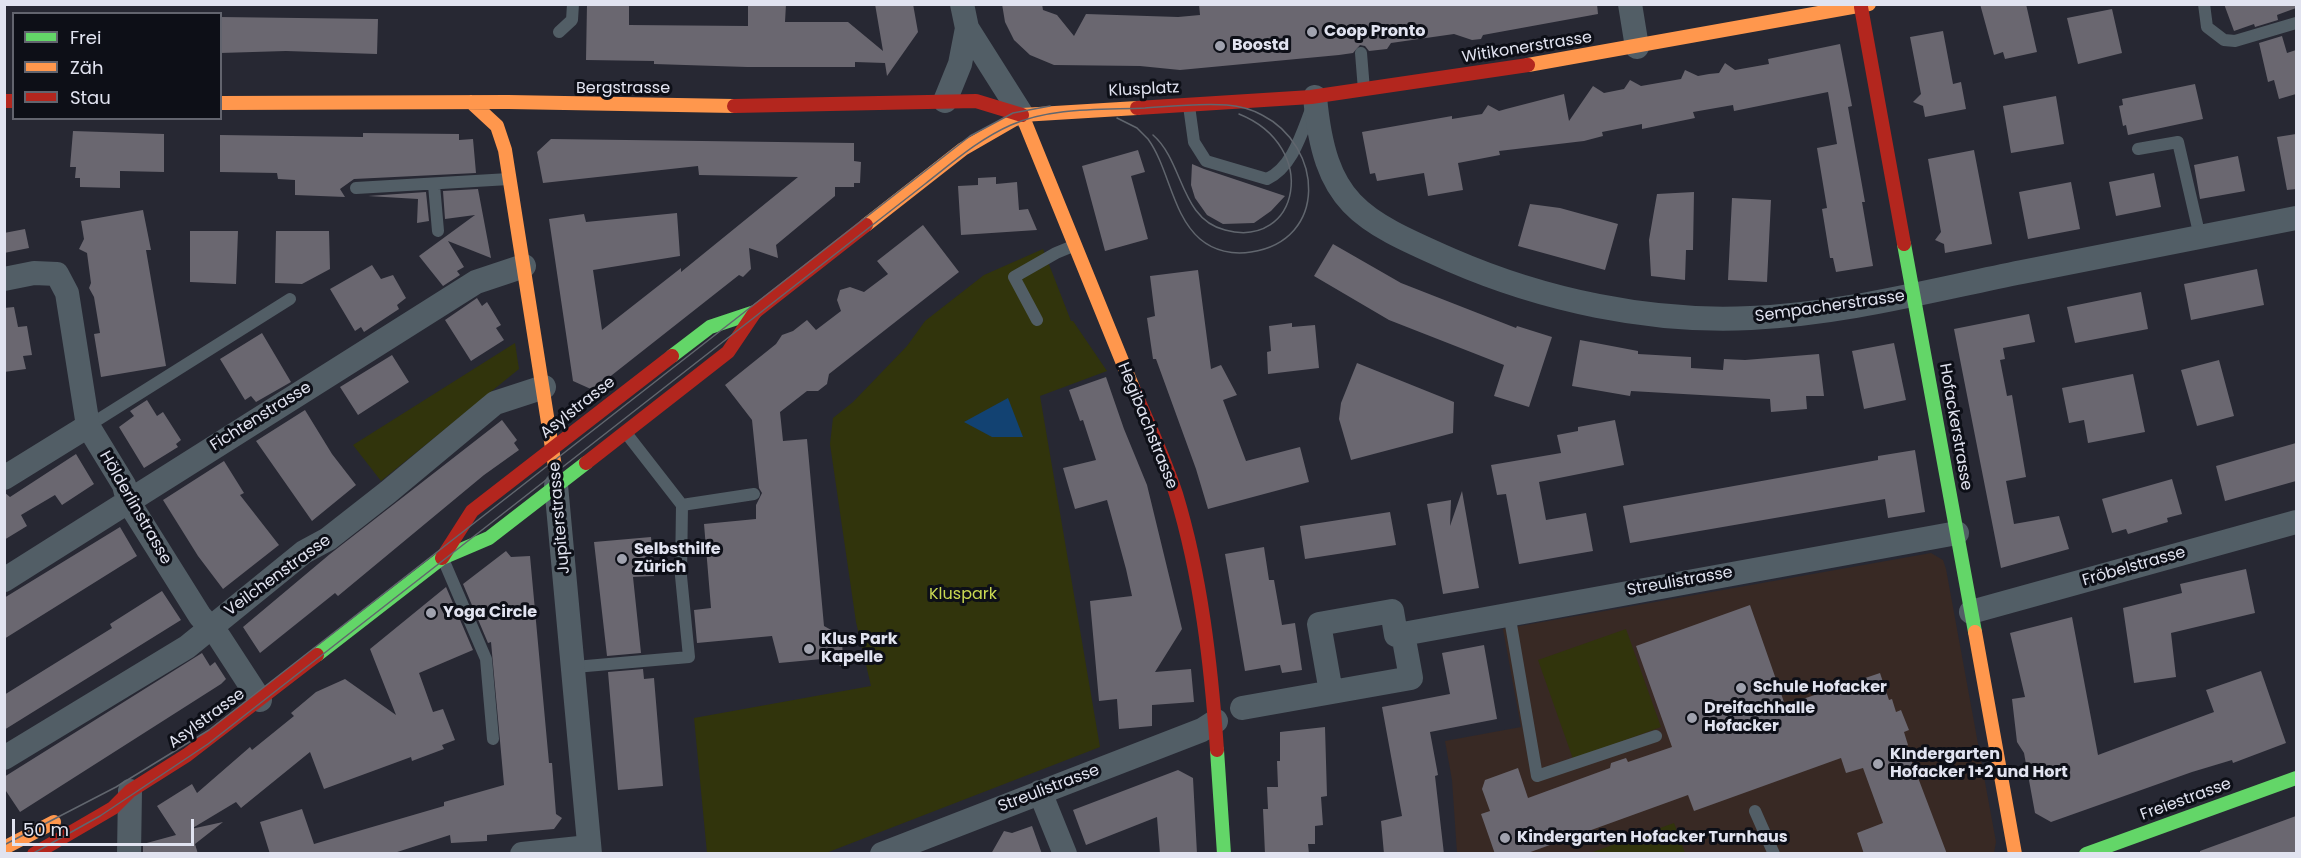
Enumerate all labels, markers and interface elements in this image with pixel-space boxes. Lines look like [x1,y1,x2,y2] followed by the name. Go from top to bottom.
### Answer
[12,12,222,120] legend
[1324,22,1425,42] place label: Coop Pronto
[70,25,101,50] text: Frei
[1305,25,1319,39] marker: Coop Pronto
[1461,28,1593,68] street label: Witikonerstrasse
[1232,36,1289,56] place label: Boostd
[1213,39,1227,53] marker: Boostd
[70,55,103,80] text: Zäh
[576,79,670,99] street label: Bergstrasse
[1108,79,1180,101] street label: Klusplatz
[70,85,111,110] text: Stau
[1754,287,1906,327] street label: Sempacherstrasse
[1113,360,1181,492] street label: Hegibachstrasse
[1934,362,1976,492] street label: Hofackerstrasse
[537,373,619,443] street label: Asylstrasse
[207,378,315,456] street label: Fichtenstrasse
[95,448,175,568] street label: Hölderlinstrasse
[546,461,574,575] street label: Jupiterstrasse
[221,531,335,621] street label: Veilchenstrasse
[634,540,721,578] place label: Selbsthilfe Zürich
[2080,543,2188,591] street label: Fröbelstrasse
[615,552,629,566] marker: Selbsthilfe Zürich
[1626,563,1734,601] street label: Streulistrasse
[929,585,997,605] park label: Kluspark
[443,603,537,623] place label: Yoga Circle
[424,606,438,620] marker: Yoga Circle
[821,630,898,668] place label: Klus Park Kapelle
[802,642,816,656] marker: Klus Park Kapelle
[1753,678,1887,698] place label: Schule Hofacker
[1734,681,1748,695] marker: Schule Hofacker
[165,685,249,753] street label: Asylstrasse
[1704,699,1815,737] place label: Dreifachhalle Hofacker
[1685,711,1699,725] marker: Dreifachhalle Hofacker
[1890,745,2068,783] place label: KIndergarten Hofacker 1+2 und Hort
[1871,757,1885,771] marker: KIndergarten Hofacker 1+2 und Hort
[996,761,1102,817] street label: Streulistrasse
[2138,775,2234,825] street label: Freiestrasse
[15,807,196,845] scale bar
[23,817,69,842] text: 50 m
[1517,828,1788,848] place label: Kindergarten Hofacker Turnhaus
[1498,831,1512,845] marker: Kindergarten Hofacker Turnhaus

